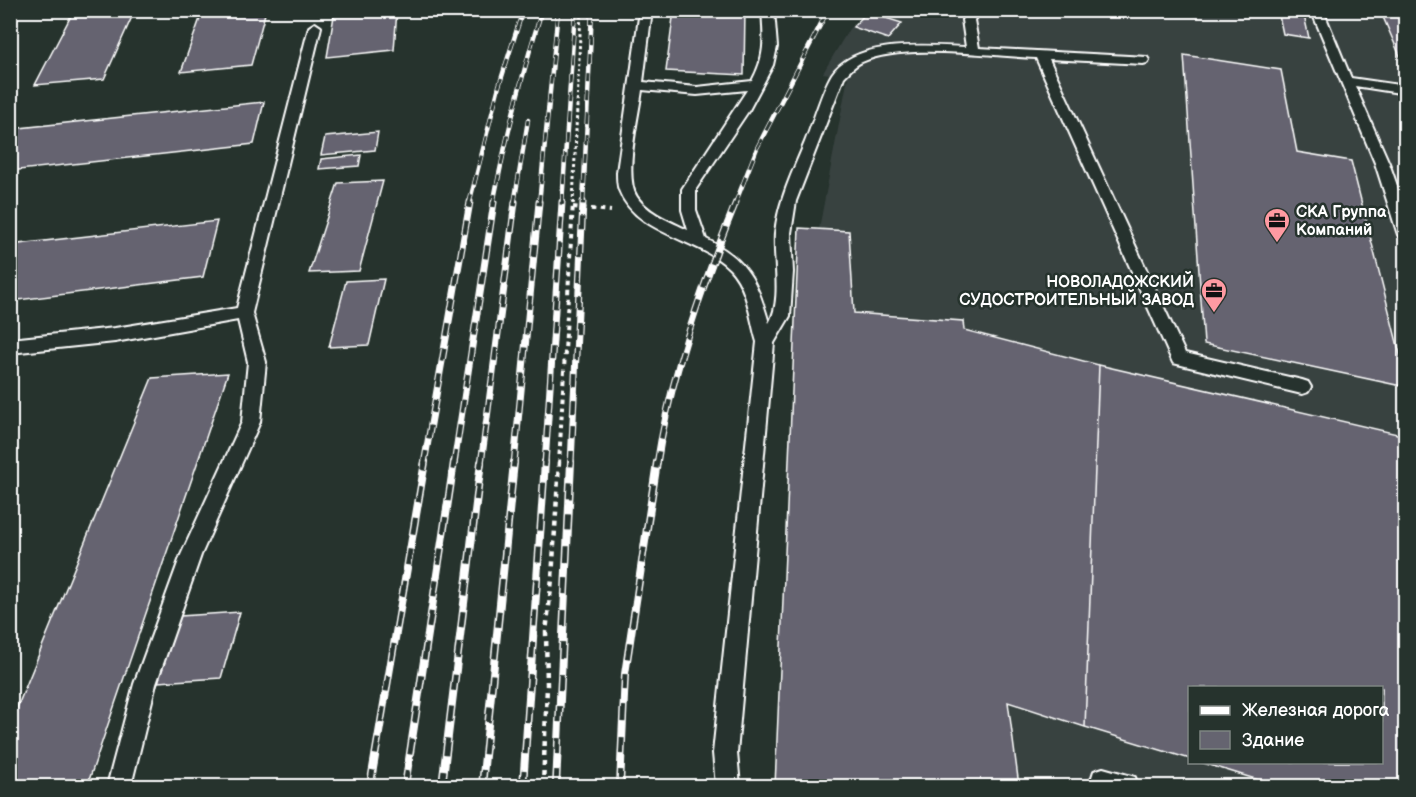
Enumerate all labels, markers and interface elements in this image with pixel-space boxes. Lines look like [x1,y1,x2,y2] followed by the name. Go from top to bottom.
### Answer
[1296,203,1387,240] place label: СКА Группа Компаний
[1262,206,1292,244] office icon: СКА Группа Компаний
[959,270,1195,310] place label: НОВОЛАДОЖСКИЙ СУДОСТРОИТЕЛЬНЫЙ ЗАВОД
[1199,276,1229,314] office icon: НОВОЛАДОЖСКИЙ СУДОСТРОИТЕЛЬНЫЙ ЗАВОД
[1188,686,1383,764] legend
[1242,700,1390,721] text: Железная дорога
[1242,730,1304,751] text: Здание

